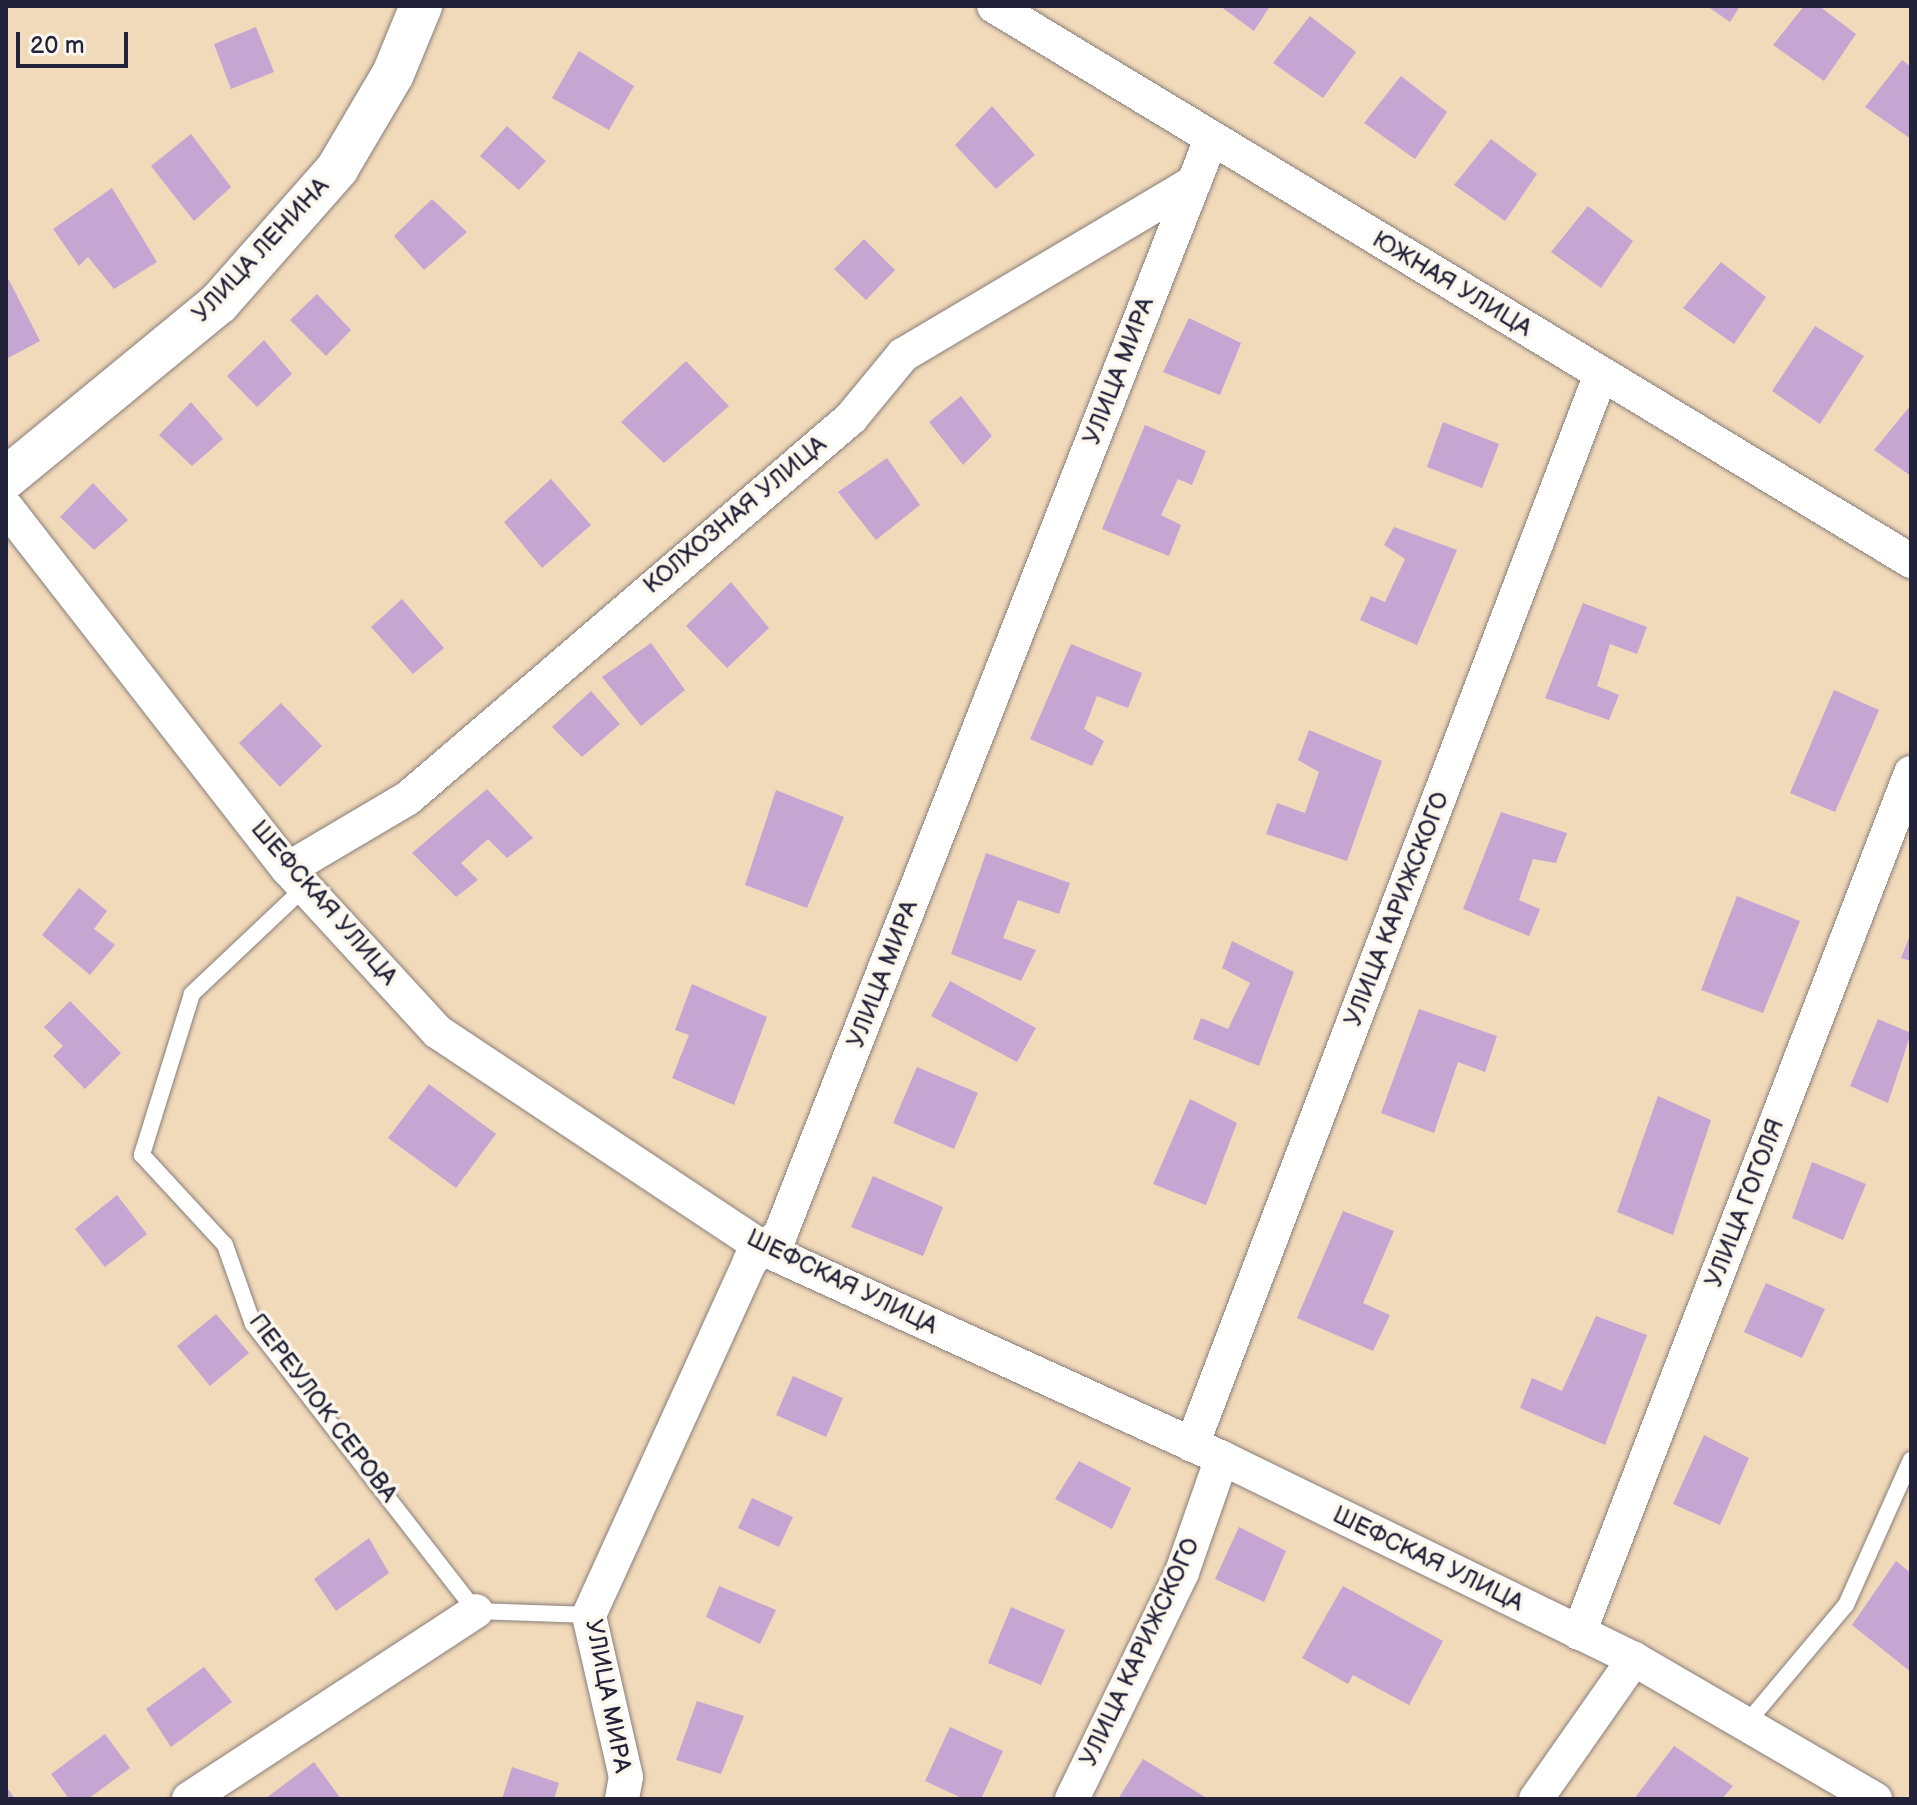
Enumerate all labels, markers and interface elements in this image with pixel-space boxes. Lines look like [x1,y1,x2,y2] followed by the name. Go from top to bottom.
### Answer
[20,16,132,66] scale bar
[30,31,85,60] text: 20 m
[187,172,335,328] street label: УЛИЦА ЛЕНИНА
[1367,225,1537,343] street label: ЮЖНАЯ УЛИЦА
[1078,293,1160,449] street label: УЛИЦА МИРА
[638,430,832,600] street label: КОЛХОЗНАЯ УЛИЦА
[1339,788,1455,1030] street label: УЛИЦА КАРИЖСКОГО
[245,815,403,991] street label: ШЕФСКАЯ УЛИЦА
[842,896,924,1052] street label: УЛИЦА МИРА
[1700,1115,1790,1291] street label: УЛИЦА ГОГОЛЯ
[742,1223,942,1341] street label: ШЕФСКАЯ УЛИЦА
[243,1308,403,1508] street label: ПЕРЕУЛОК СЕРОВА
[1328,1500,1528,1618] street label: ШЕФСКАЯ УЛИЦА
[1074,1533,1206,1771] street label: УЛИЦА КАРИЖСКОГО
[579,1617,637,1775] street label: УЛИЦА МИРА

